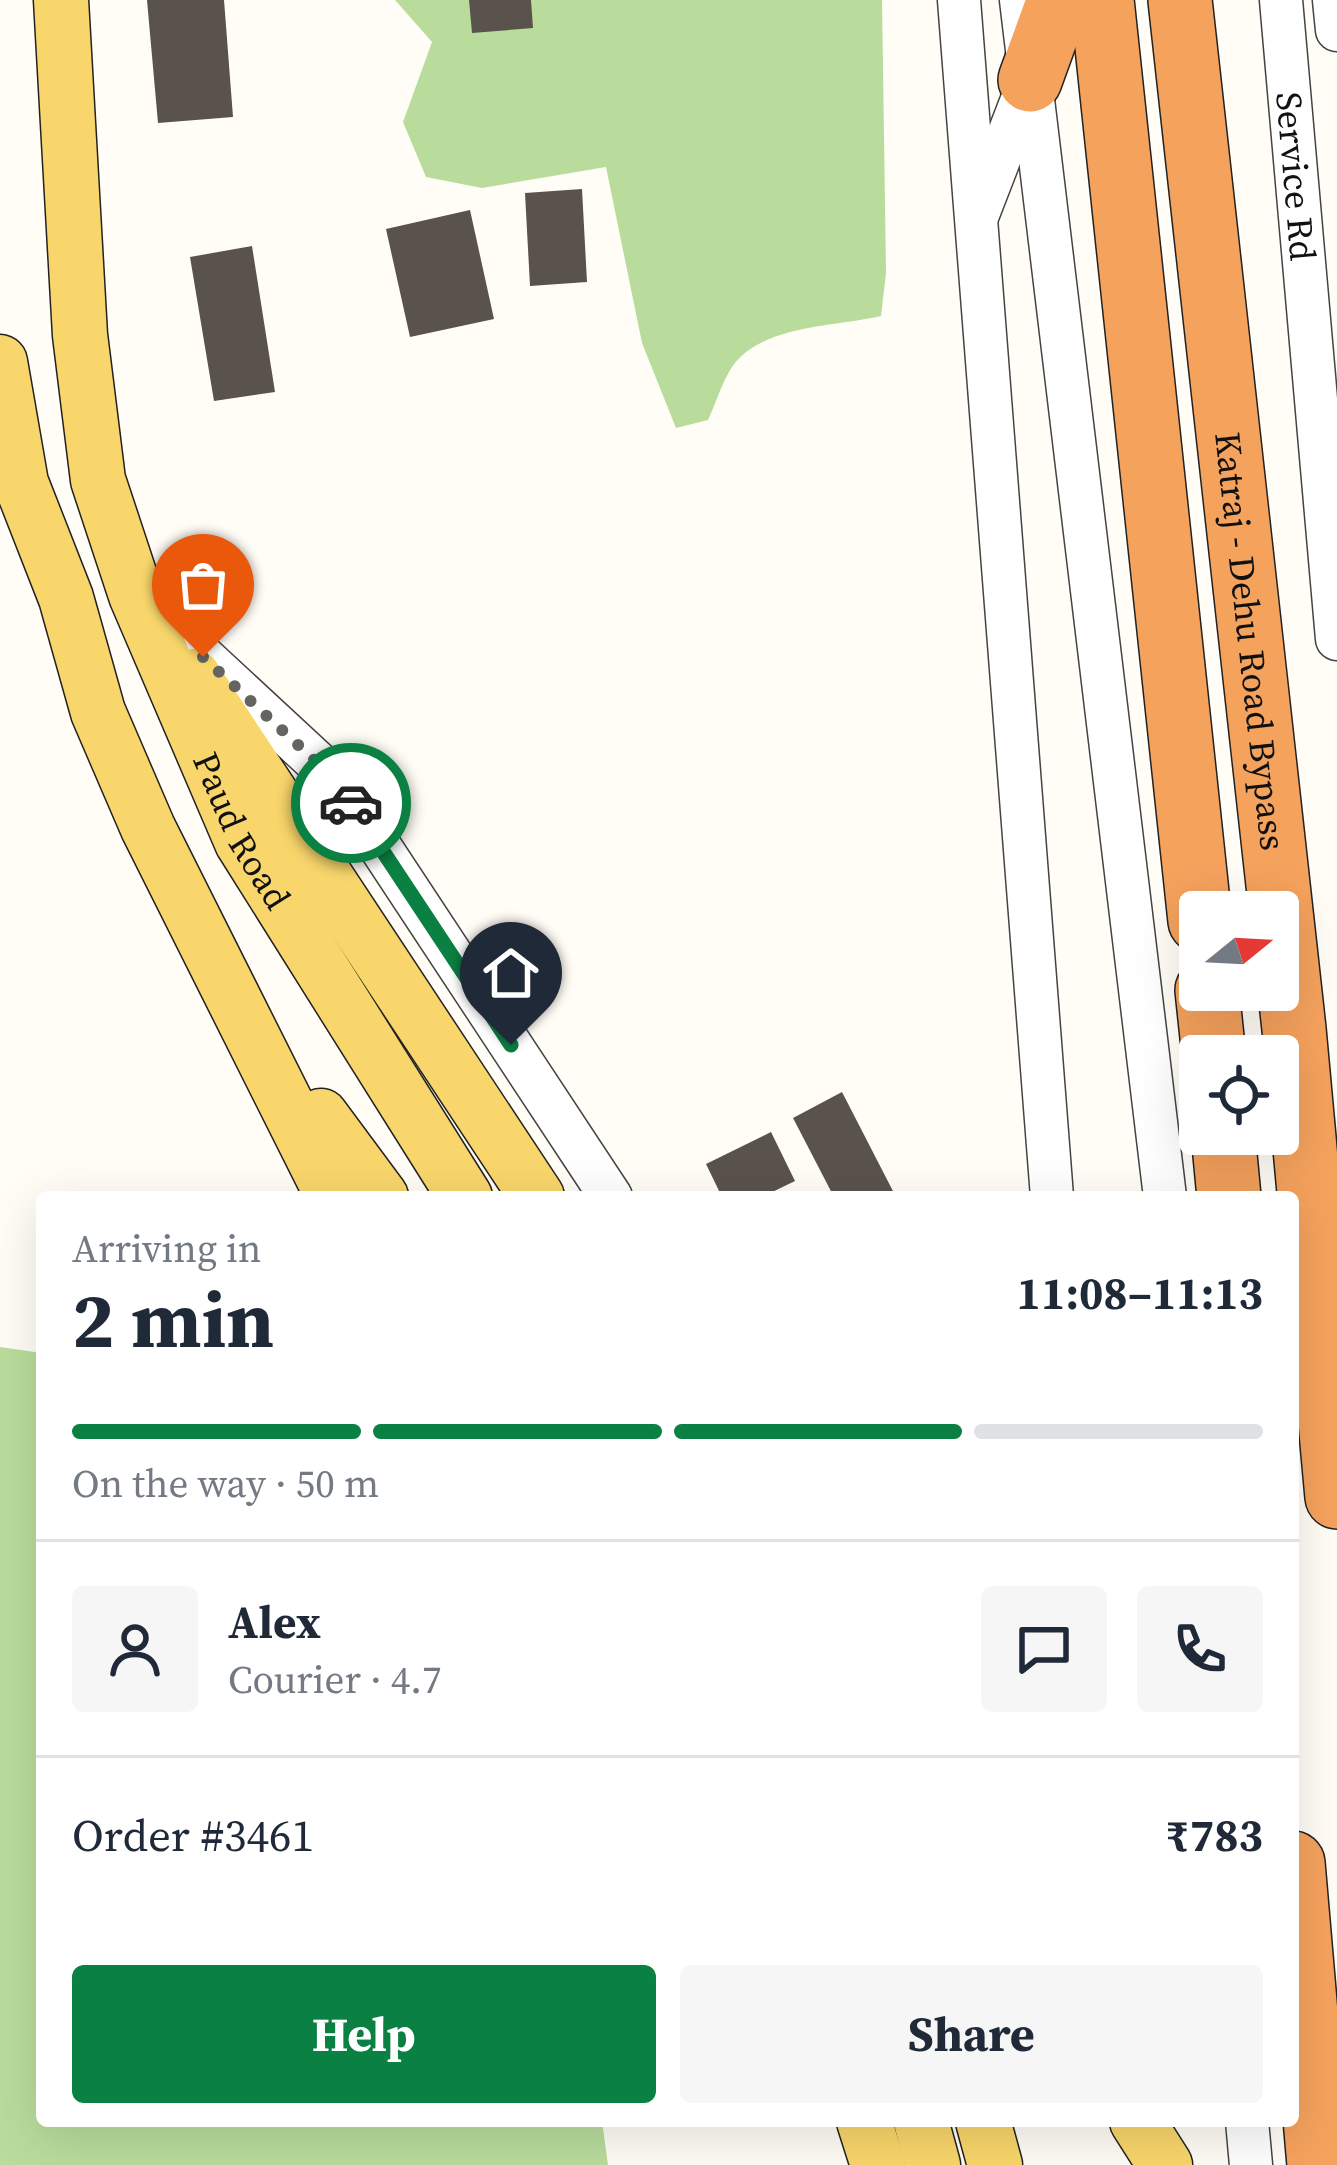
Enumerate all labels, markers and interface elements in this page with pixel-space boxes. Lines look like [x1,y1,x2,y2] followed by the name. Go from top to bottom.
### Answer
[1265,90,1328,263] street label: Service Rd
[1204,429,1299,853] street label: Katraj - Dehu Road Bypass
[152,534,254,657] pin
[170,552,236,618] icon: bag
[291,743,411,863] courier
[182,744,303,918] street label: Paud Road
[318,770,384,836] icon: car
[1179,891,1299,1011] north arrow
[1179,891,1299,1155] map controls
[460,922,562,1045] pin
[478,940,544,1006] icon: home
[1179,1035,1299,1155] button: locate
[72,1222,261,1275] text: Arriving in
[1017,1262,1263,1324] text: 11:08–11:13
[72,1266,274,1373] text: 2 min
[72,1457,379,1510] text: On the way · 50 m
[72,1586,198,1712] button: person
[981,1586,1107,1712] button: chat
[1137,1586,1263,1712] button: phone
[228,1591,321,1653] text: Alex
[228,1653,441,1706] text: Courier · 4.7
[72,1804,314,1866] text: Order #3461
[1165,1804,1263,1866] text: ₹783
[72,1965,656,2103] button: Help
[680,1965,1263,2103] button: Share

